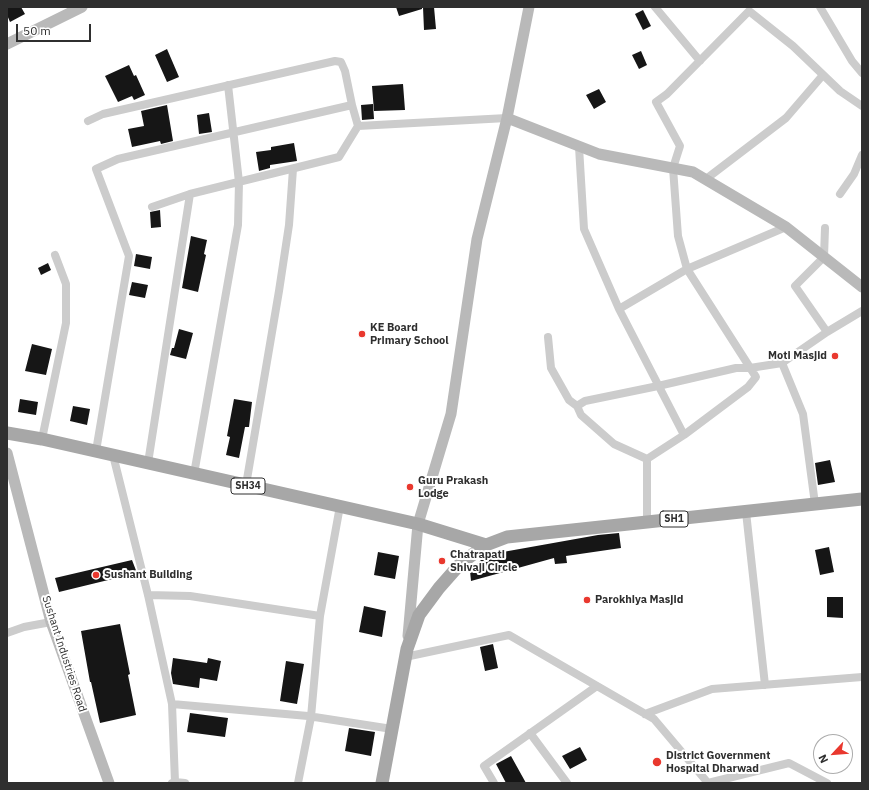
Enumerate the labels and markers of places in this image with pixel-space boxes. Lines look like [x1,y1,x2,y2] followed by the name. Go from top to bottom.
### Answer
[370,321,449,347] place label: KE Board Primary School
[357,329,367,339] marker: KE Board Primary School
[768,349,827,363] place label: Moti Masjid
[830,351,840,361] marker: Moti Masjid
[418,474,488,500] place label: Guru Prakash Lodge
[405,482,415,492] marker: Guru Prakash Lodge
[450,548,517,574] place label: Chatrapati Shivaji Circle
[437,556,447,566] marker: Chatrapati Shivaji Circle
[104,568,192,582] place label: Sushant Building
[91,570,101,580] marker: Sushant Building
[595,593,683,607] place label: Parokhiya Masjid
[582,595,592,605] marker: Parokhiya Masjid
[666,749,770,775] place label: District Government Hospital Dharwad
[651,756,663,768] marker: District Government Hospital Dharwad

